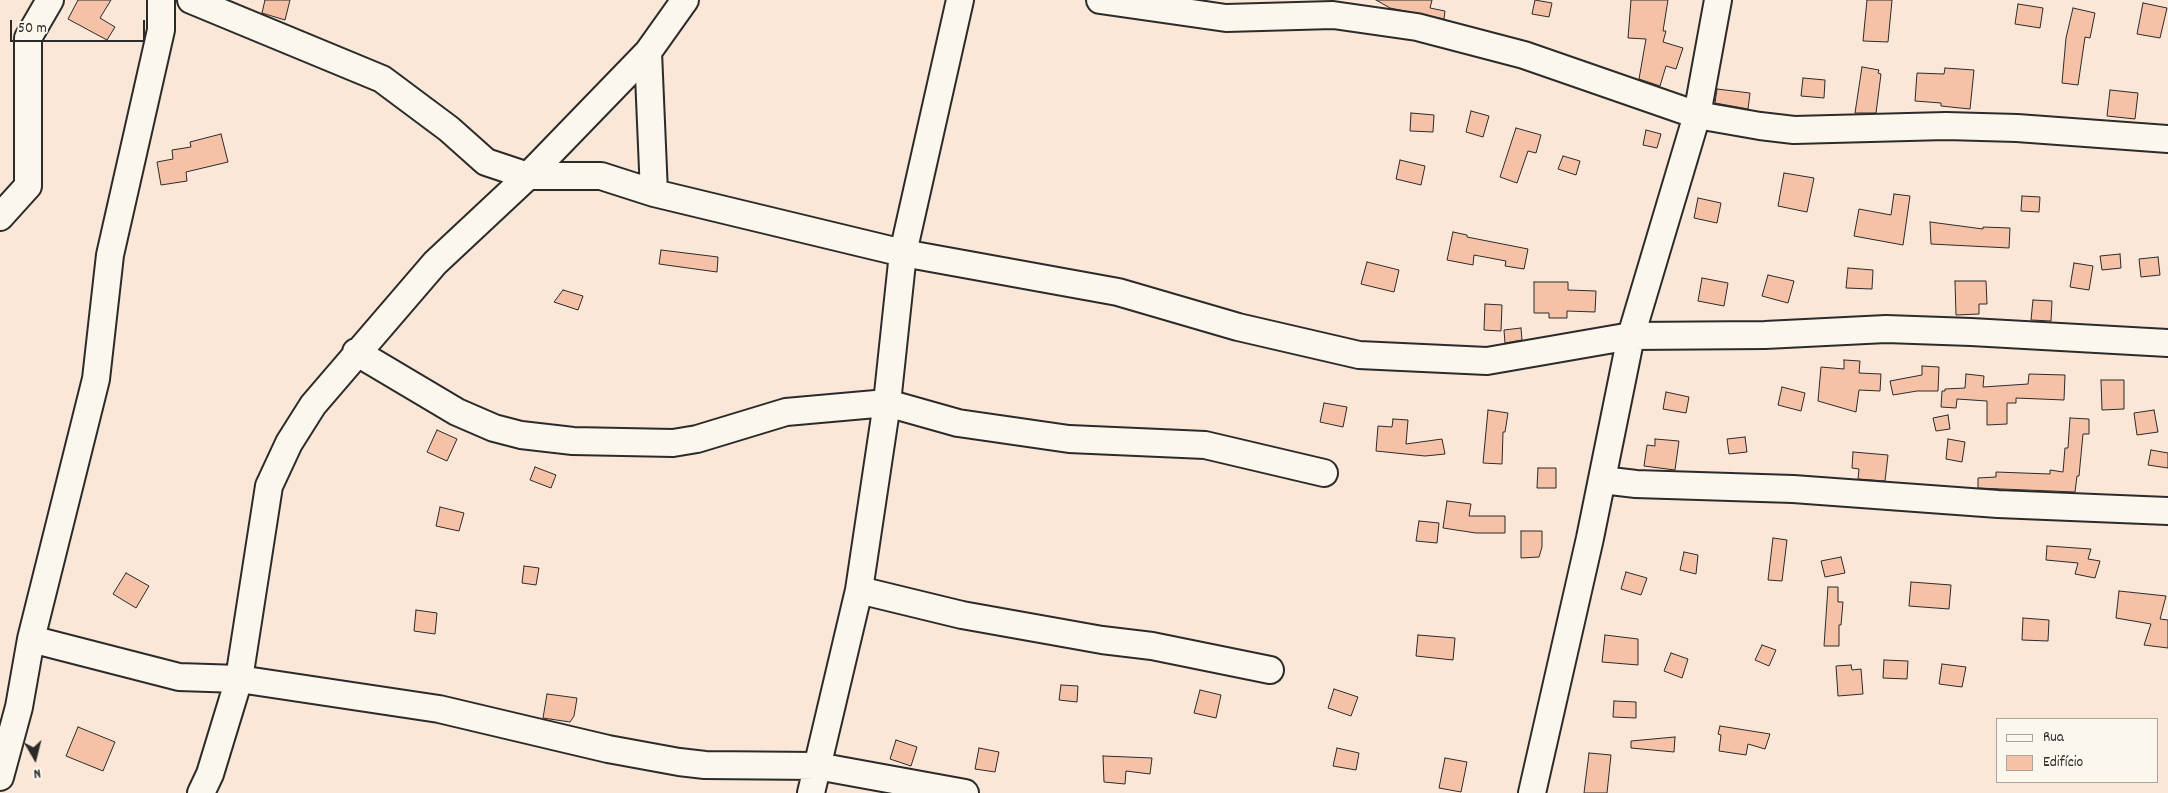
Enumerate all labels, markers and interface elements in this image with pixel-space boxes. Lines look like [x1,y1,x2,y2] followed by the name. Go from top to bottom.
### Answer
[12,10,148,42] scale bar
[18,18,47,40] text: 50 m
[1996,718,2158,783] legend
[2043,727,2064,749] text: Rua
[10,733,60,783] north arrow
[2043,752,2083,774] text: Edifício
[32,762,42,783] text: N

